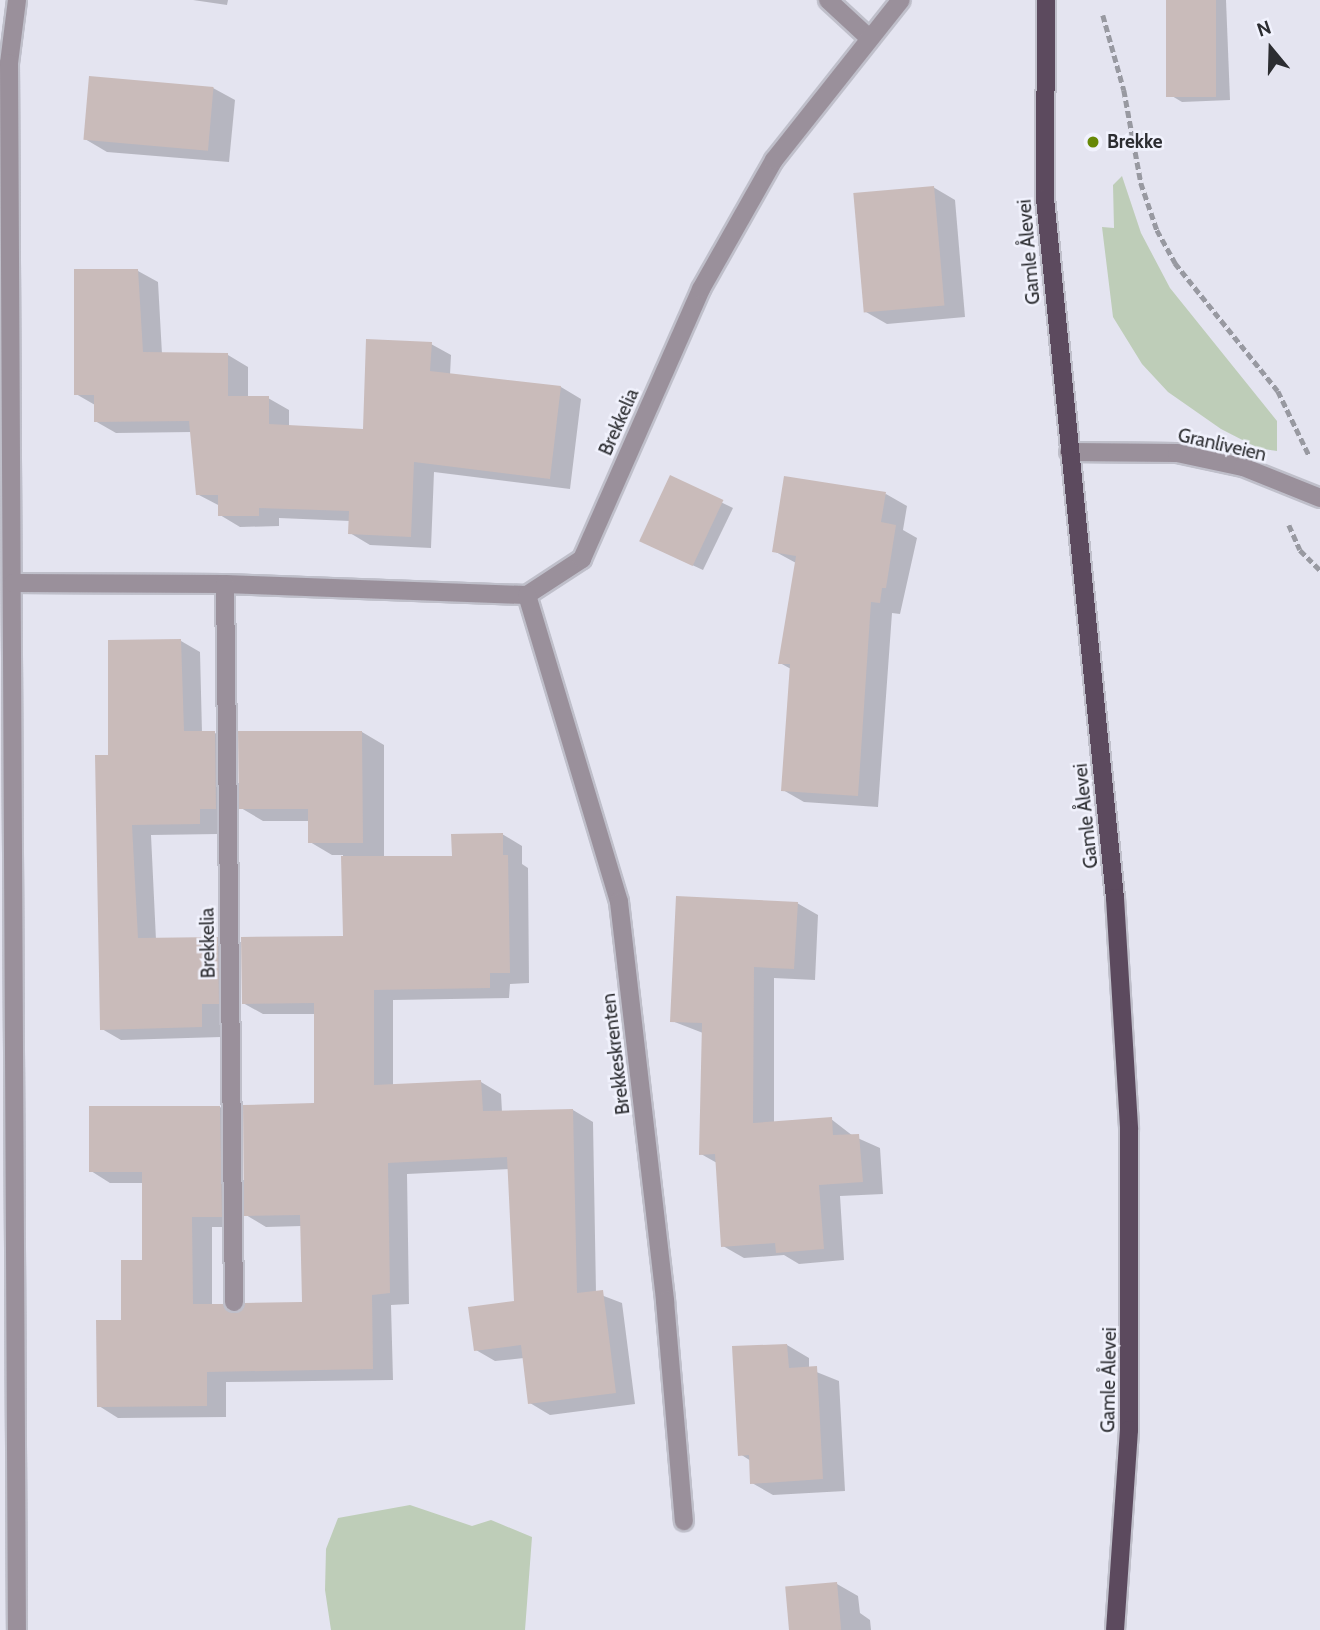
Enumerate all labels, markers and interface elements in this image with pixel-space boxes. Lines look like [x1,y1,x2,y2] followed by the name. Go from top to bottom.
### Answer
[1236,14,1306,84] north arrow
[1254,16,1274,42] text: N
[1107,131,1162,153] place label: Brekke
[1085,134,1101,150] marker: Brekke
[1013,198,1045,306] street label: Gamle Ålevei
[594,385,644,459] street label: Brekkelia
[1176,424,1268,466] street label: Granliveien
[1069,762,1103,870] street label: Gamle Ålevei
[196,907,220,979] street label: Brekkelia
[597,992,635,1116] street label: Brekkeskrenten
[1097,1327,1121,1433] street label: Gamle Ålevei

